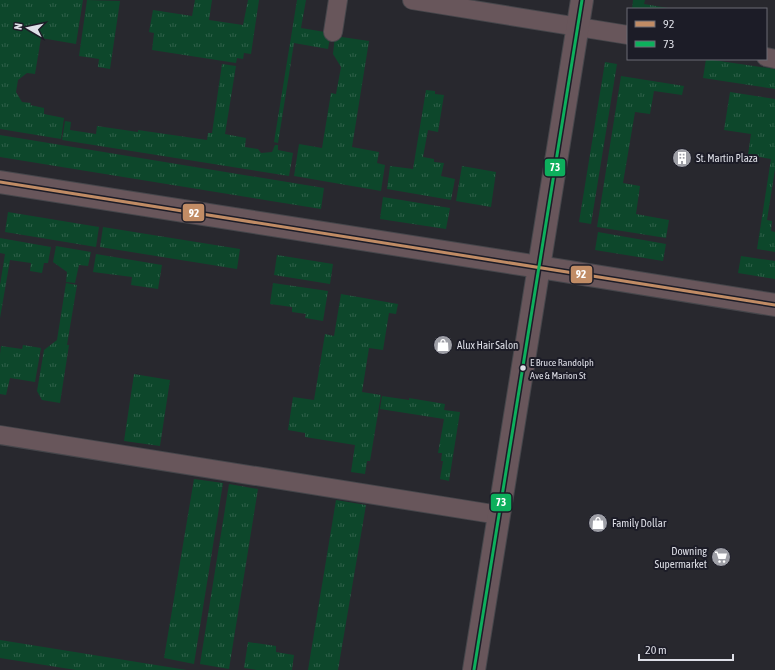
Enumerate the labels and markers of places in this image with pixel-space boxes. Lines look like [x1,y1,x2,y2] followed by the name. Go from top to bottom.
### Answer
[671,147,693,169] building icon: St. Martin Plaza
[696,152,758,164] place label: St. Martin Plaza
[432,334,454,356] shop icon: Alux Hair Salon
[457,339,518,351] place label: Alux Hair Salon
[530,357,594,381] place label: E Bruce Randolph Ave & Marion St
[518,363,528,373] marker: E Bruce Randolph Ave & Marion St
[587,512,609,534] shop icon: Family Dollar
[612,517,667,529] place label: Family Dollar
[655,545,707,570] place label: Downing Supermarket
[710,546,732,568] supermarket icon: Downing Supermarket

